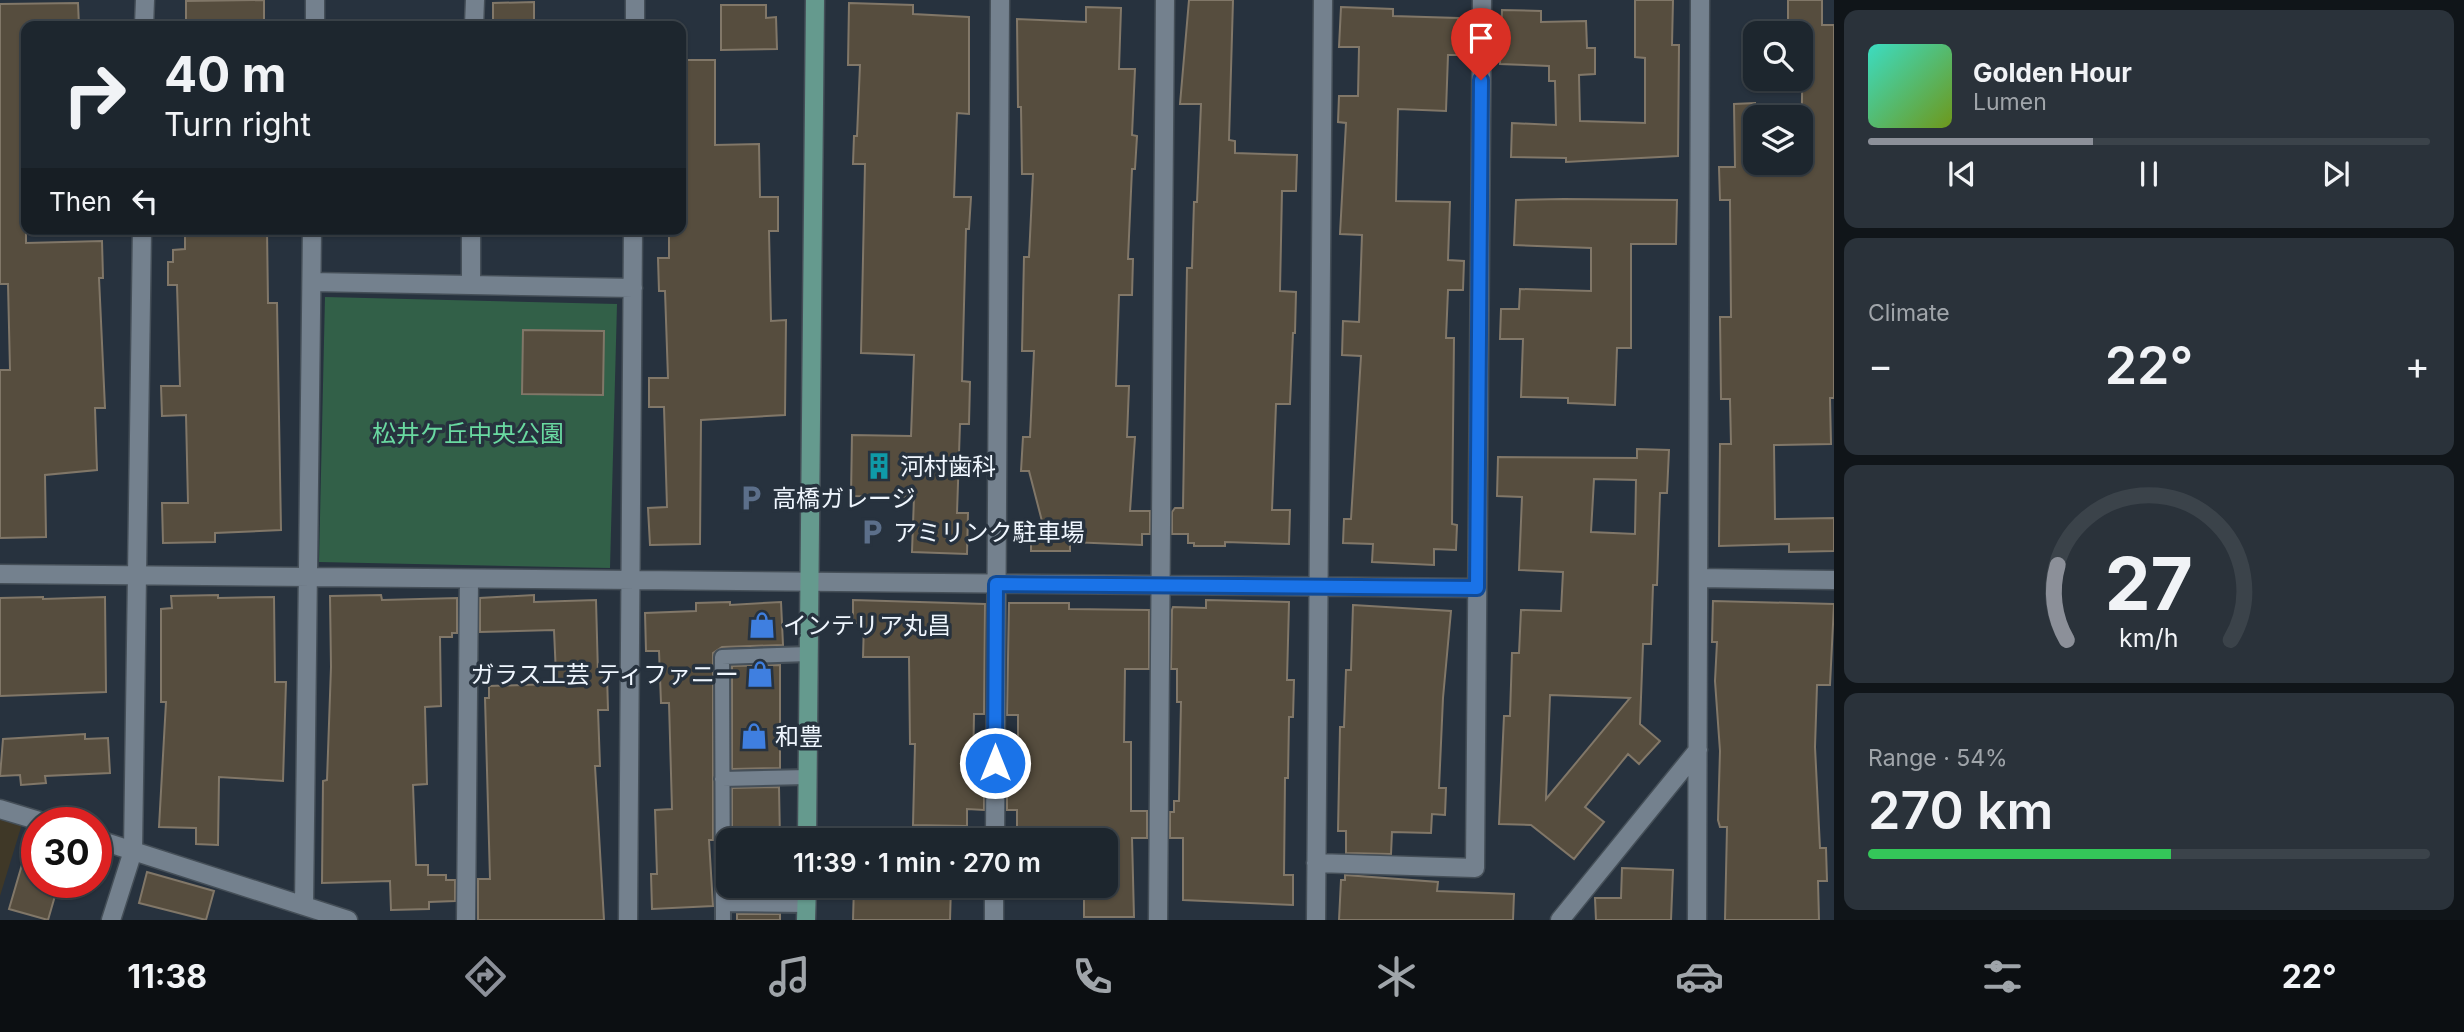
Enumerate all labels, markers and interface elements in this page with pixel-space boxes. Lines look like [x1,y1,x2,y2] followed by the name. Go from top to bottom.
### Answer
[1451,8,1511,80] pin
[1462,19,1500,57] icon: arrive
[1743,21,1813,175] map controls
[1743,21,1813,91] button: search
[164,45,287,104] text: 40 m
[49,49,140,140] icon: right
[1973,57,2132,88] text: Golden Hour
[1973,88,2047,116] text: Lumen
[164,105,311,144] text: Turn right
[1743,105,1813,175] button: layers
[1943,155,1981,193] icon: previous
[2130,155,2168,193] icon: pause
[2317,155,2355,193] icon: next
[126,182,164,220] icon: left
[49,186,112,217] text: Then
[1868,299,1950,327] text: Climate
[2105,334,2193,397] text: 22°
[1868,342,1893,388] text: −
[2405,342,2430,388] text: +
[372,419,564,448] park label: 松井ケ丘中央公園
[864,451,894,481] building icon: 河村歯科
[900,452,996,481] place label: 河村歯科
[736,483,766,513] parking icon: 高橋ガレージ
[772,484,916,513] place label: 高橋ガレージ
[857,517,887,547] parking icon: アミリンク駐車場
[893,518,1085,547] place label: アミリンク駐車場
[2105,539,2193,628] text: 27
[747,610,777,640] shop icon: インテリア丸昌
[783,611,951,640] place label: インテリア丸昌
[2119,623,2179,653] text: km/h
[745,659,775,689] shop icon: ガラス工芸 ティファニー
[470,660,739,689] place label: ガラス工芸 ティファニー
[739,721,769,751] shop icon: 和豊
[775,722,823,751] place label: 和豊
[958,726,1032,800] position arrow
[1868,744,2008,772] text: Range · 54%
[1868,779,2053,842] text: 270 km
[21,807,112,898] speed limit sign: 30
[793,847,1041,878] text: 11:39 · 1 min · 270 m
[461,952,510,1001] icon: directions
[765,952,814,1001] icon: music
[1068,952,1117,1001] icon: phone
[1372,952,1421,1001] icon: climate
[1675,952,1724,1001] icon: car
[1978,952,2027,1001] icon: filters
[127,957,207,996] text: 11:38
[2282,957,2337,996] text: 22°

